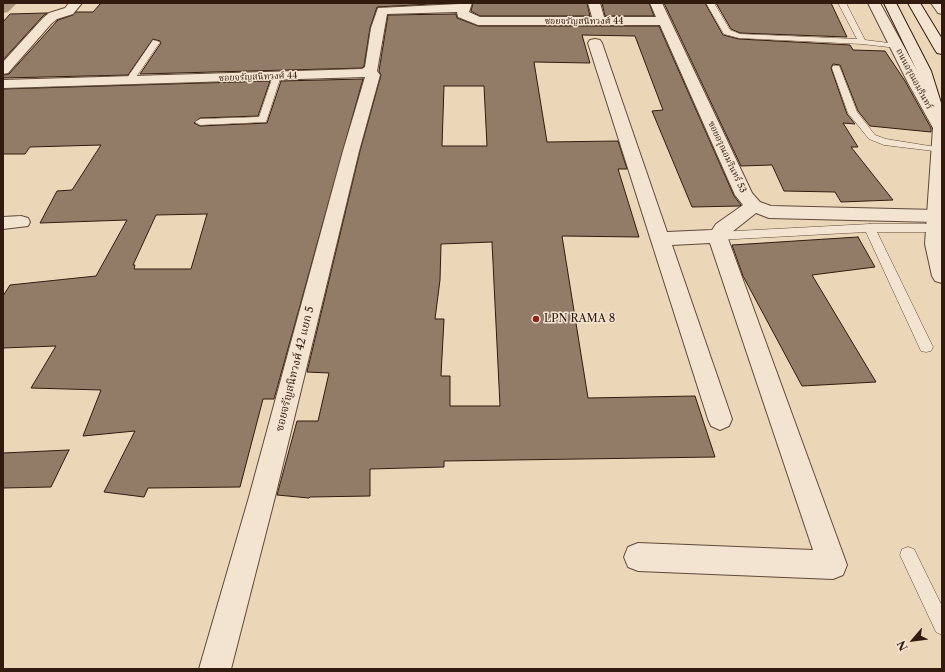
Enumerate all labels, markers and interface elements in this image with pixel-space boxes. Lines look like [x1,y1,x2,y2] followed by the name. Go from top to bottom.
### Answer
[545,16,623,26] street label: ซอยจรัญสนิทวงศ์ 44
[893,47,935,111] street label: ถนนอรุณอมรินทร์
[218,70,298,84] street label: ซอยจรัญสนิทวงศ์ 44
[706,119,748,195] street label: ซอยอรุณอมรินทร์ 53
[273,305,317,433] street label: ซอยจรัญสนิทวงศ์ 42 แยก 5
[544,312,615,326] place label: LPN RAMA 8
[531,314,541,324] marker: LPN RAMA 8
[893,620,933,660] north arrow
[894,638,911,653] text: N

